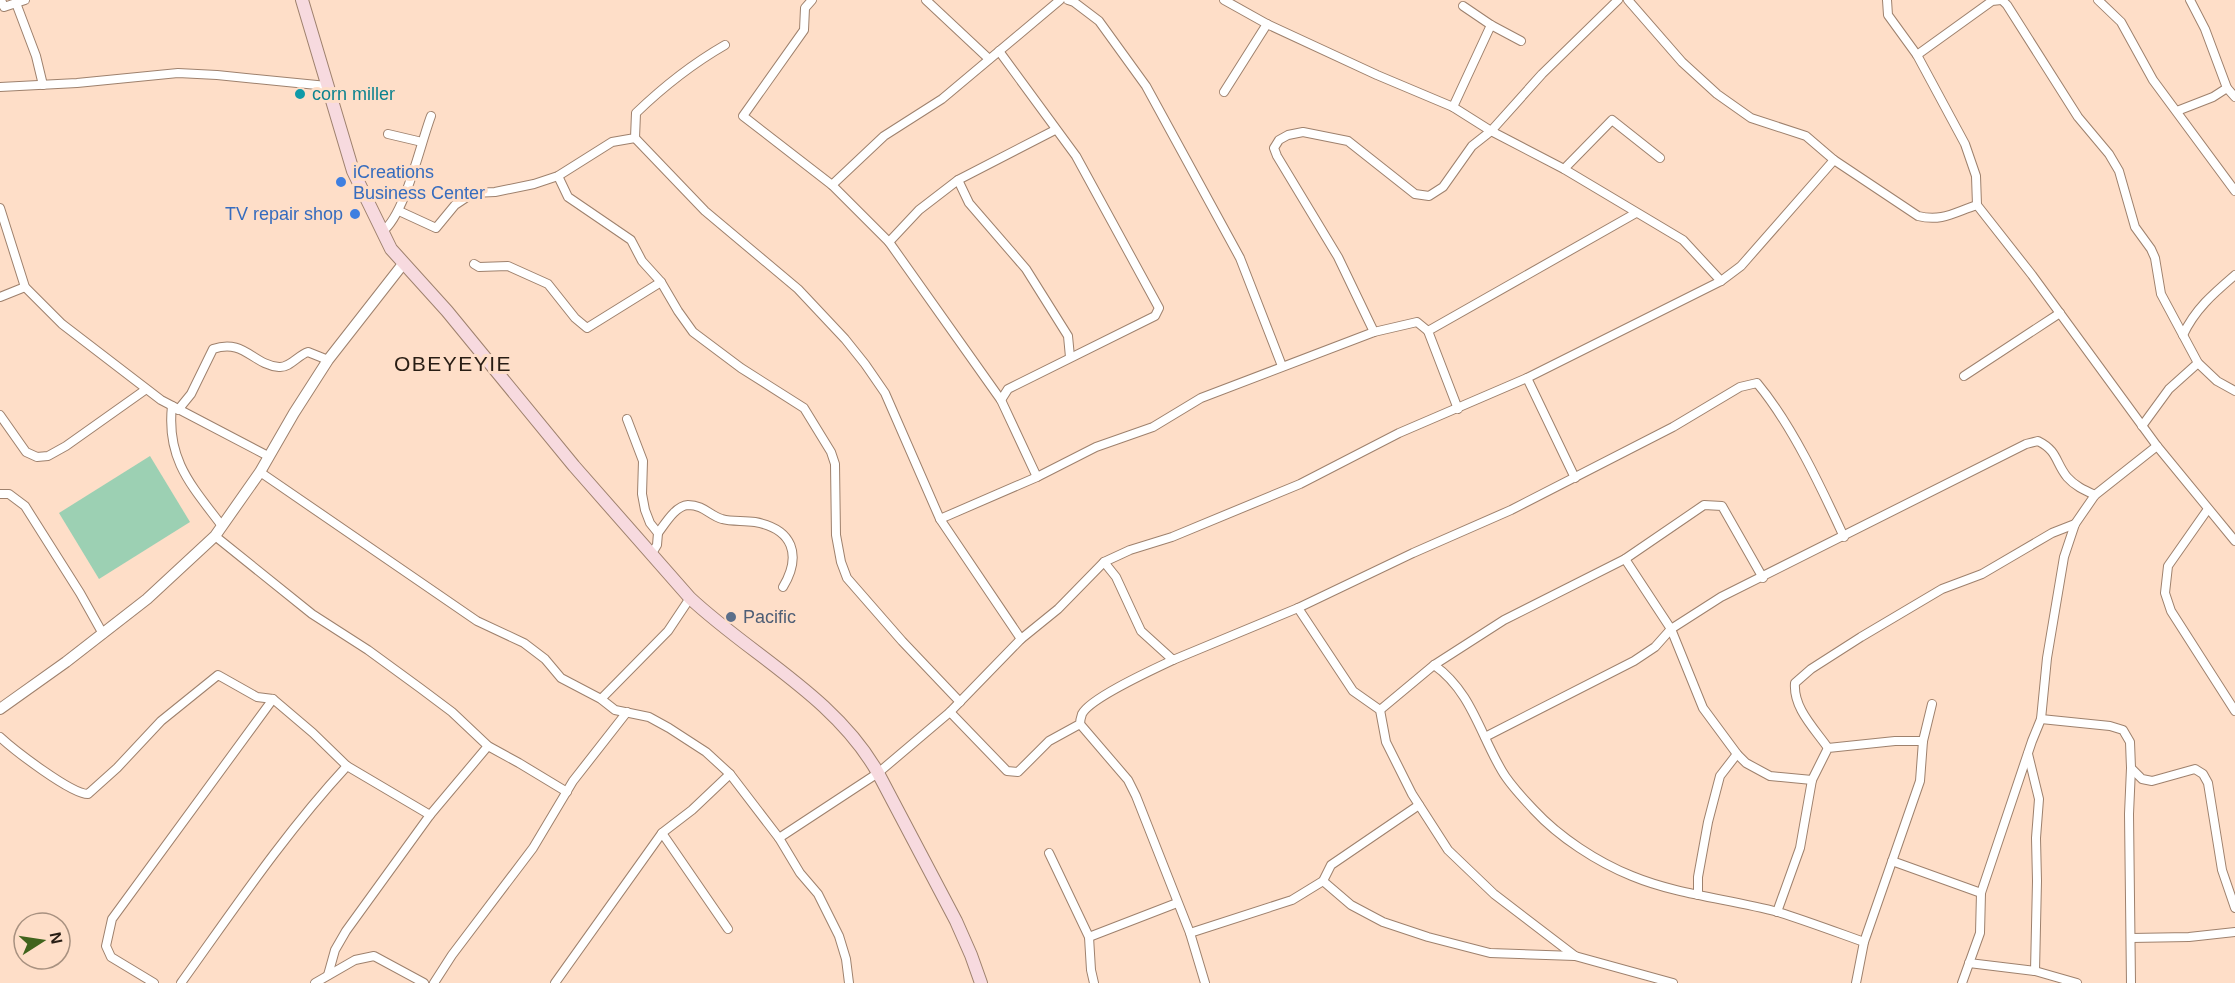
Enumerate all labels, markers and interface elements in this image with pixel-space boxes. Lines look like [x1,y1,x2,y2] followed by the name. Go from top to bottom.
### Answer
[312,84,395,104] place label: corn miller
[293,87,307,101] marker: corn miller
[353,162,485,203] place label: iCreations Business Center
[334,175,348,189] marker: iCreations Business Center
[225,204,343,224] place label: TV repair shop
[348,207,362,221] marker: TV repair shop
[394,352,512,375] district label: OBEYEYIE
[743,607,796,627] place label: Pacific
[724,610,738,624] marker: Pacific
[12,911,72,971] north arrow
[47,931,66,945] text: N

